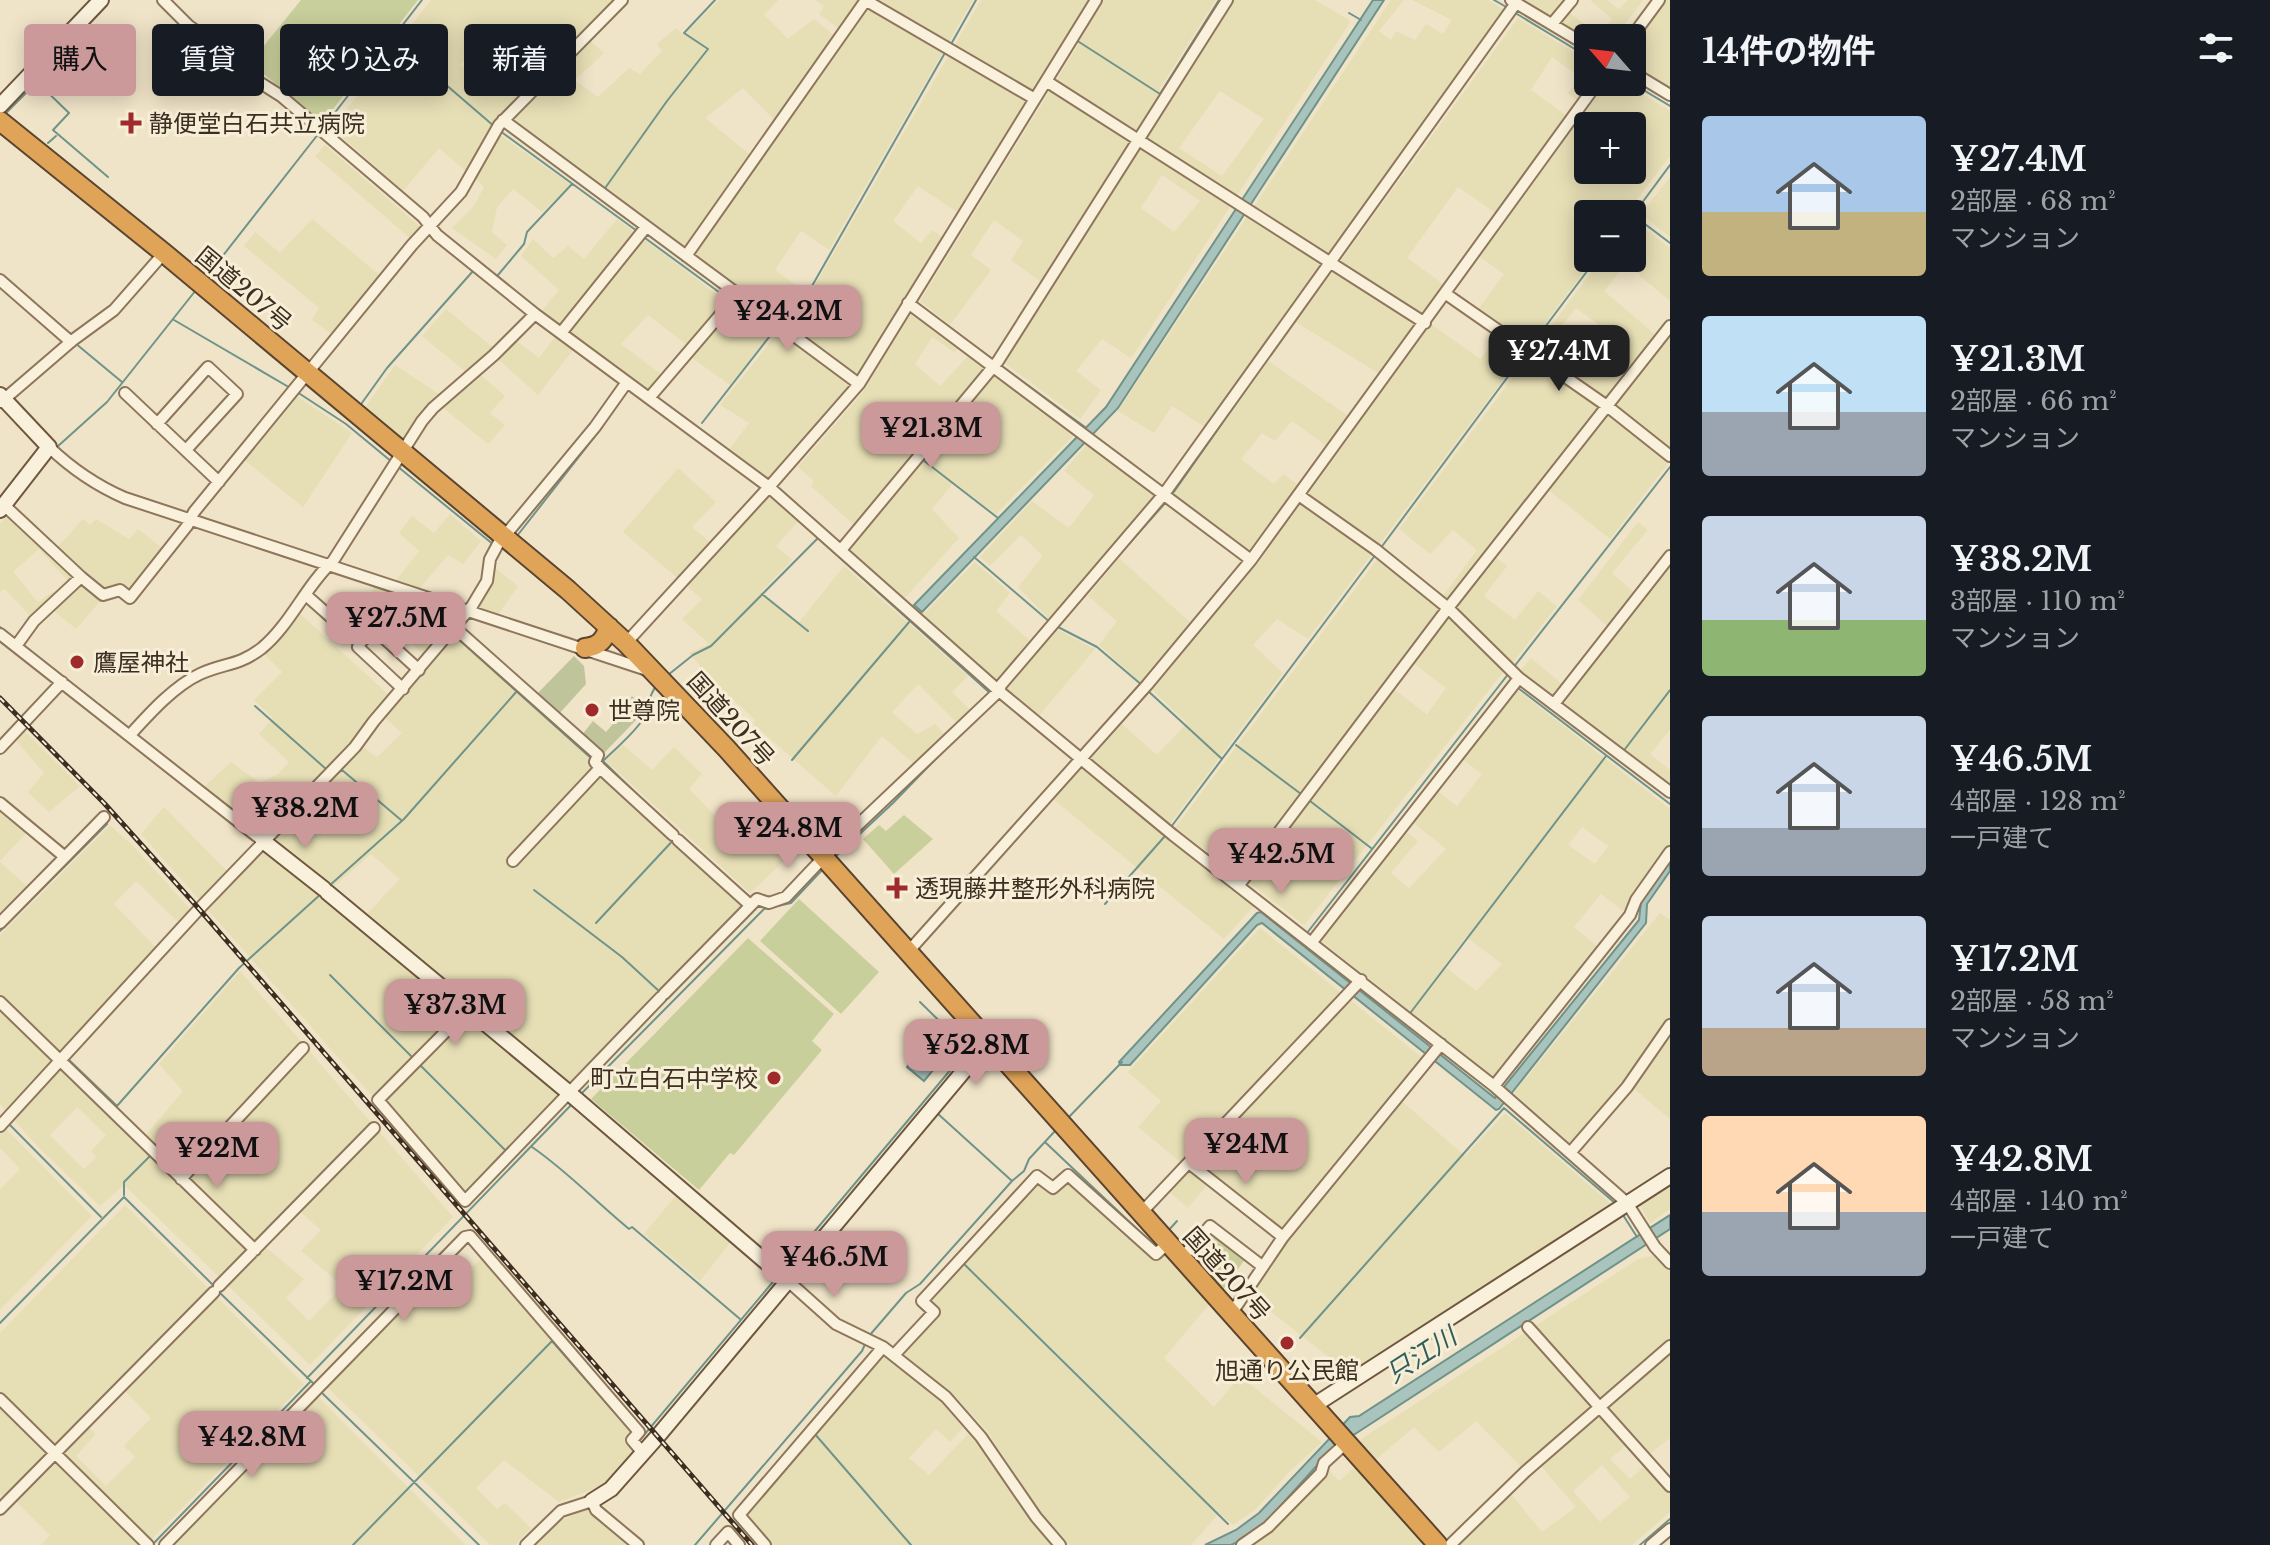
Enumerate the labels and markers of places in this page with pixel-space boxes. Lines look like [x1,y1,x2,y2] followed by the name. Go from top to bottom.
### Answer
[149,109,365,138] place label: 静便堂白石共立病院
[120,112,142,134] marker: 静便堂白石共立病院
[723,285,853,353] pin: ¥24.2M
[1494,325,1624,393] pin: ¥27.4M
[866,402,996,470] pin: ¥21.3M
[331,592,461,660] pin: ¥27.5M
[93,648,189,677] place label: 鷹屋神社
[68,653,86,671] marker: 鷹屋神社
[608,696,680,725] place label: 世尊院
[583,701,601,719] marker: 世尊院
[240,782,370,850] pin: ¥38.2M
[723,802,853,870] pin: ¥24.8M
[1216,828,1346,896] pin: ¥42.5M
[915,874,1155,903] place label: 透現藤井整形外科病院
[886,877,908,899] marker: 透現藤井整形外科病院
[390,979,520,1047] pin: ¥37.3M
[911,1019,1041,1087] pin: ¥52.8M
[590,1064,758,1093] place label: 町立白石中学校
[765,1069,783,1087] marker: 町立白石中学校
[1199,1118,1293,1186] pin: ¥24M
[170,1122,264,1190] pin: ¥22M
[769,1231,899,1299] pin: ¥46.5M
[339,1255,469,1323] pin: ¥17.2M
[1278,1334,1296,1352] marker: 旭通り公民館
[1215,1356,1359,1385] place label: 旭通り公民館
[187,1411,317,1479] pin: ¥42.8M

